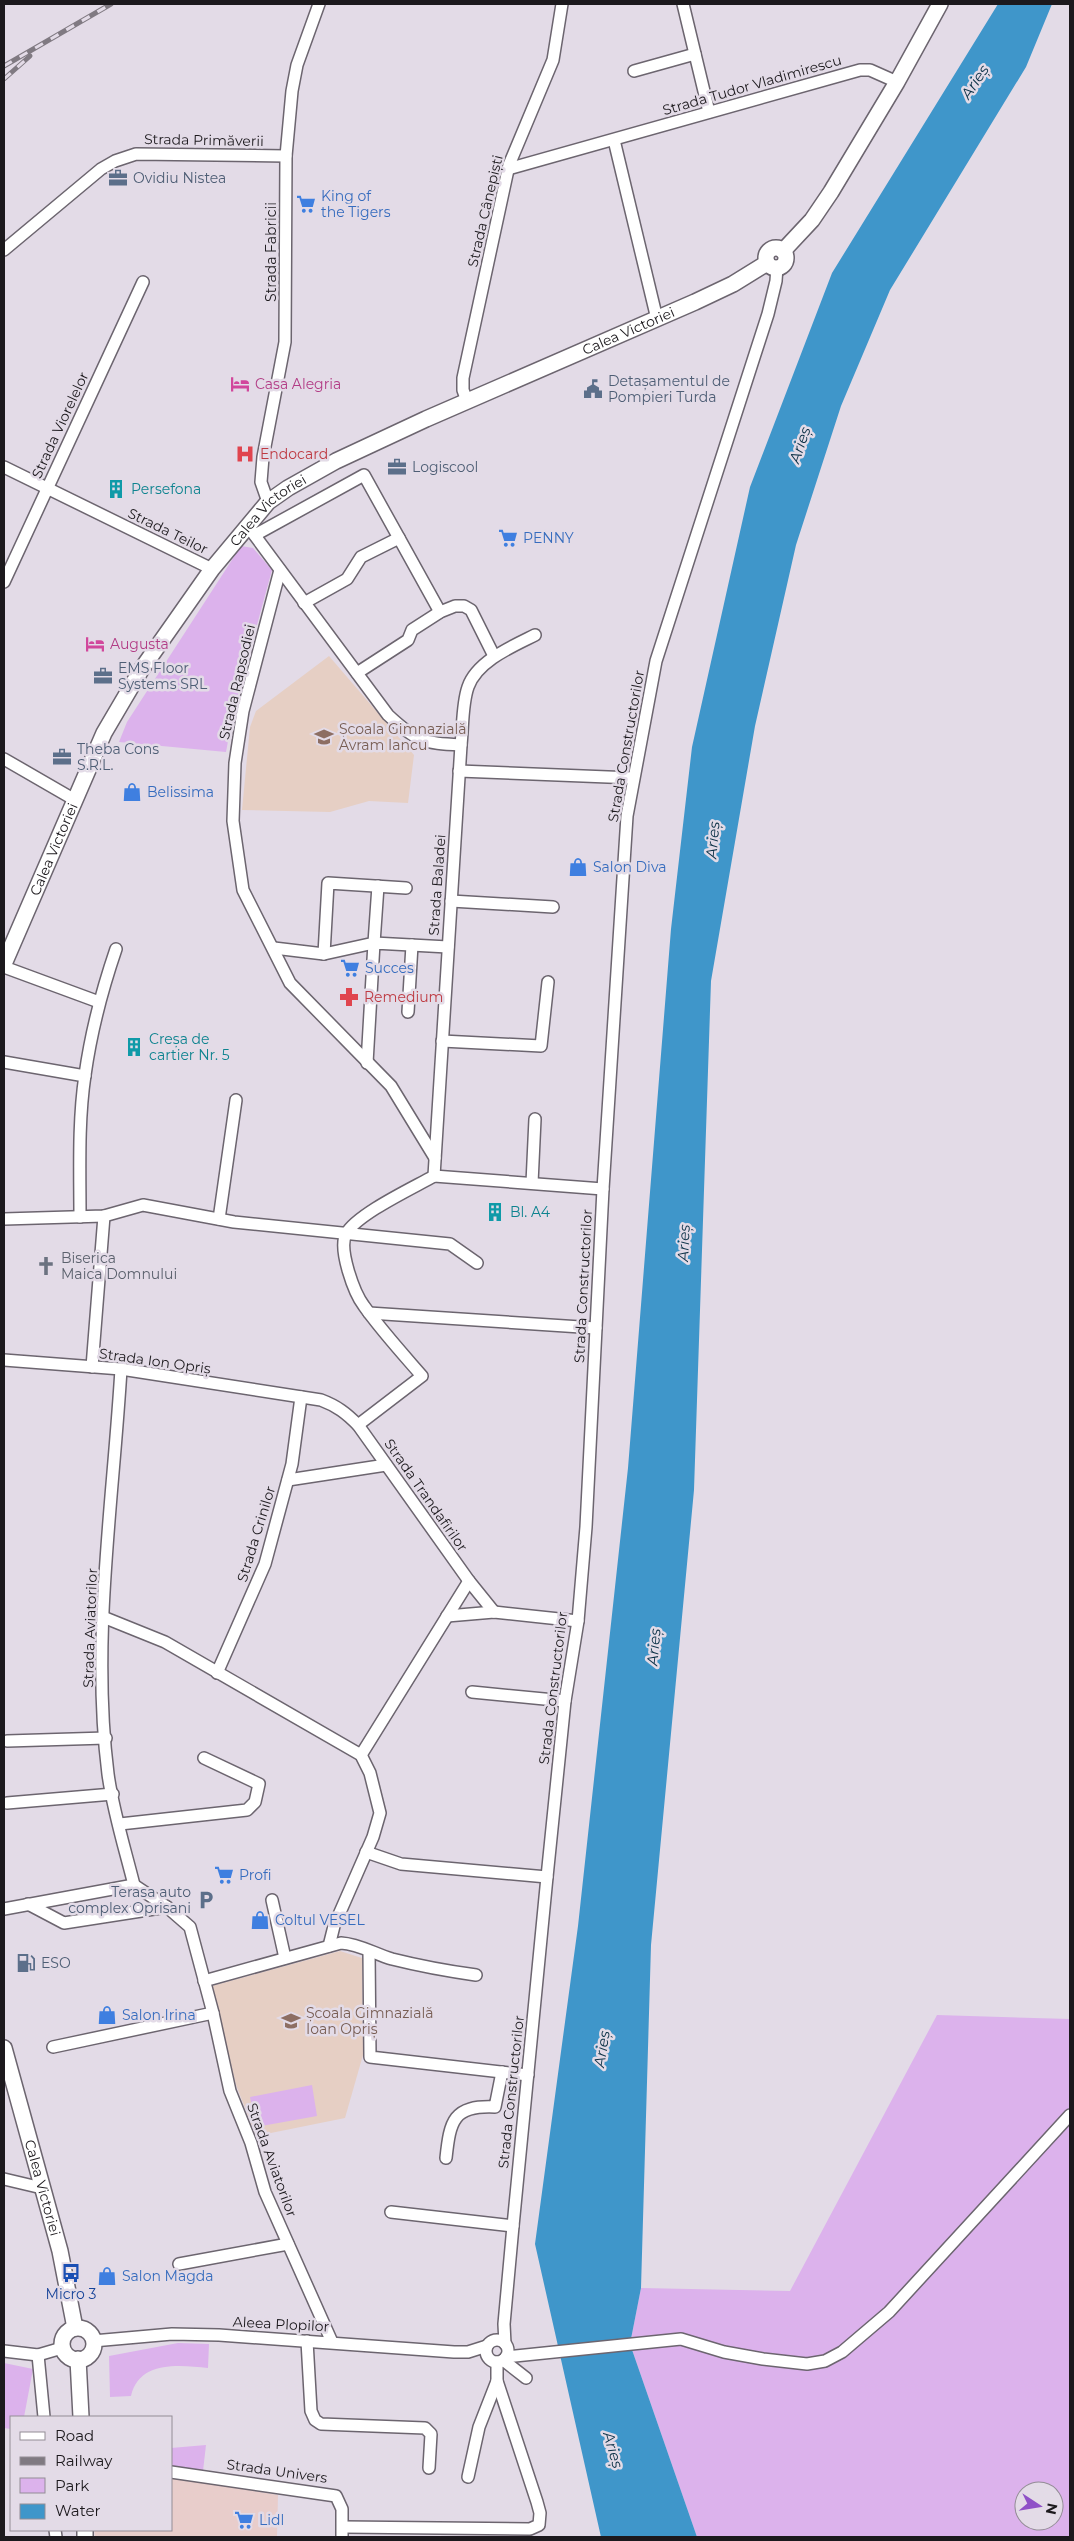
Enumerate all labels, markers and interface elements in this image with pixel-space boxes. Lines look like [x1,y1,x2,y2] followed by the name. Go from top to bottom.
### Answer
[660,51,844,119] street label: Strada Tudor Vladimirescu
[956,60,993,103] water label: Arieș
[144,130,264,150] street label: Strada Primăverii
[463,153,508,269] street label: Strada Cânepiști
[107,167,129,189] office icon: Ovidiu Nistea
[133,169,226,187] place label: Ovidiu Nistea
[321,187,391,221] place label: King of the Tigers
[295,193,317,215] supermarket icon: King of the Tigers
[262,202,280,302] street label: Strada Fabricii
[579,303,677,359] street label: Calea Victoriei
[27,369,93,481] street label: Strada Viorelelor
[608,372,730,406] place label: Detașamentul de Pompieri Turda
[229,373,251,395] hotel icon: Casa Alegria
[255,375,341,393] place label: Casa Alegria
[582,378,604,400] public building icon: Detașamentul de Pompieri Turda
[784,424,815,466] water label: Arieș
[234,443,256,465] hospital icon: Endocard
[260,445,328,463] place label: Endocard
[386,456,408,478] office icon: Logiscool
[412,458,478,476] place label: Logiscool
[226,471,309,550] street label: Calea Victoriei
[105,478,127,500] building icon: Persefona
[131,480,201,498] place label: Persefona
[125,504,211,558] street label: Strada Teilor
[497,527,519,549] supermarket icon: PENNY
[523,529,574,547] place label: PENNY
[215,623,259,741] street label: Strada Rapsodiei
[84,633,106,655] hotel icon: Augusta
[110,635,169,653] place label: Augusta
[118,659,208,693] place label: EMS Floor Systems SRL
[92,665,114,687] office icon: EMS Floor Systems SRL
[604,668,648,823] street label: Strada Constructorilor
[339,720,466,754] place label: Școala Gimnazială Avram Iancu
[313,726,335,748] school or university icon: Școala Gimnazială Avram Iancu
[77,740,159,774] place label: Theba Cons S.R.L.
[51,746,73,768] office icon: Theba Cons S.R.L.
[121,781,143,803] shop icon: Belissima
[147,783,214,801] place label: Belissima
[26,800,82,898] street label: Calea Victoriei
[701,820,724,860] water label: Arieș
[424,834,450,936] street label: Strada Baladei
[567,856,589,878] shop icon: Salon Diva
[593,858,666,876] place label: Salon Diva
[339,957,361,979] supermarket icon: Succes
[365,959,414,977] place label: Succes
[338,986,360,1008] pharmacy icon: Remedium
[364,988,443,1006] place label: Remedium
[149,1030,230,1064] place label: Creșa de cartier Nr. 5
[123,1036,145,1058] building icon: Creșa de cartier Nr. 5
[484,1201,506,1223] building icon: Bl. A4
[510,1203,551,1221] place label: Bl. A4
[570,1208,596,1363] street label: Strada Constructorilor
[673,1223,694,1263] water label: Arieș
[61,1249,177,1283] place label: Biserica Maica Domnului
[35,1255,57,1277] church icon: Biserica Maica Domnului
[98,1344,212,1379] street label: Strada Ion Opriș
[380,1435,472,1555] street label: Strada Trandafirilor
[233,1483,279,1584] street label: Strada Crinilor
[79,1567,101,1688] street label: Strada Aviatorilor
[535,1610,571,1766] street label: Strada Constructorilor
[642,1627,665,1667] water label: Arieș
[213,1864,235,1886] supermarket icon: Profi
[239,1866,271,1884] place label: Profi
[68,1883,191,1917] place label: Terasa auto complex Oprisani
[195,1889,217,1911] parking icon: Terasa auto complex Oprisani
[249,1909,271,1931] shop icon: Coltul VESEL
[275,1911,365,1929] place label: Coltul VESEL
[15,1952,37,1974] fuel station icon: ESO
[41,1954,71,1972] place label: ESO
[96,2004,118,2026] shop icon: Salon Irina
[306,2004,433,2039] place label: Școala Gimnazială Ioan Opriș
[122,2006,196,2024] place label: Salon Irina
[280,2010,302,2032] school or university icon: Școala Gimnazială Ioan Opriș
[494,2014,528,2170] street label: Strada Constructorilor
[589,2028,614,2070] water label: Arieș
[243,2101,301,2220] street label: Strada Aviatorilor
[21,2138,64,2238] street label: Calea Victoriei
[60,2262,82,2284] bus stop icon: Micro 3
[96,2265,118,2287] shop icon: Salon Magda
[122,2267,214,2285] place label: Salon Magda
[46,2285,97,2303] place label: Micro 3
[232,2312,330,2336] street label: Aleea Plopilor
[10,2416,172,2531] legend
[55,2426,94,2445] text: Road
[599,2428,628,2471] water label: Arieș
[55,2451,113,2470] text: Railway
[225,2455,329,2487] street label: Strada Univers
[55,2476,89,2495] text: Park
[1014,2481,1064,2531] north arrow
[55,2501,101,2520] text: Water
[1042,2501,1062,2516] text: N
[233,2509,255,2531] supermarket icon: Lidl
[259,2511,284,2529] place label: Lidl

